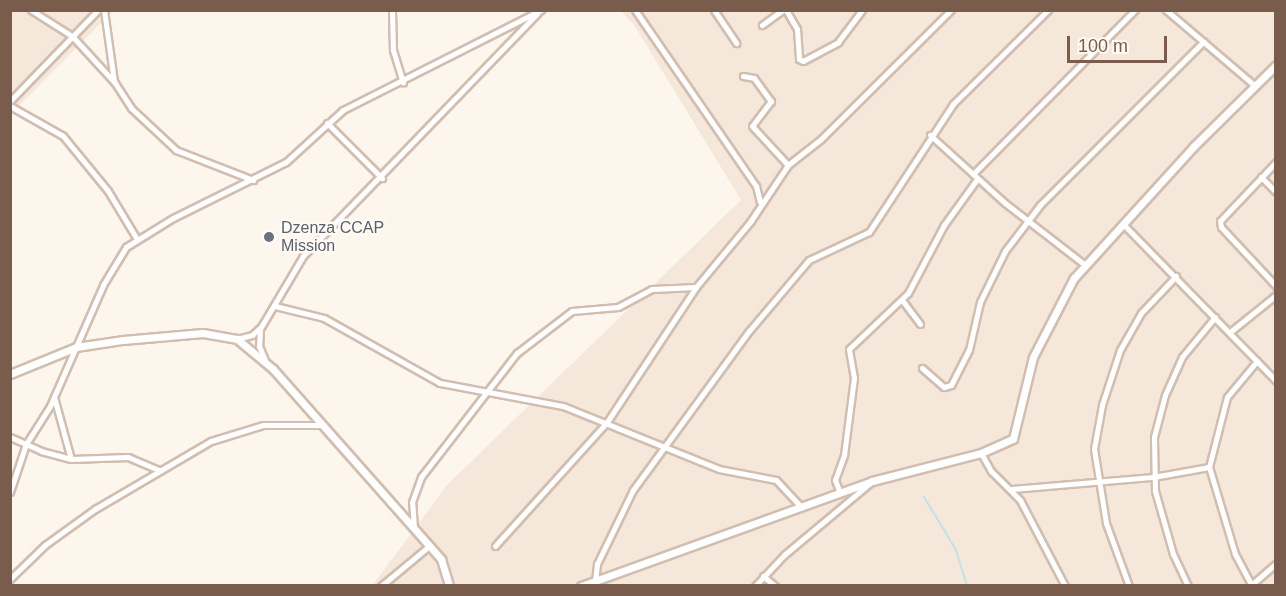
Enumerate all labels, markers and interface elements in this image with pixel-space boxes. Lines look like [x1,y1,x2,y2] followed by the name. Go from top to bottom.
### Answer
[1070,24,1170,62] scale bar
[1078,36,1128,56] text: 100 m
[281,218,384,256] place label: Dzenza CCAP Mission
[262,230,276,244] marker: Dzenza CCAP Mission

